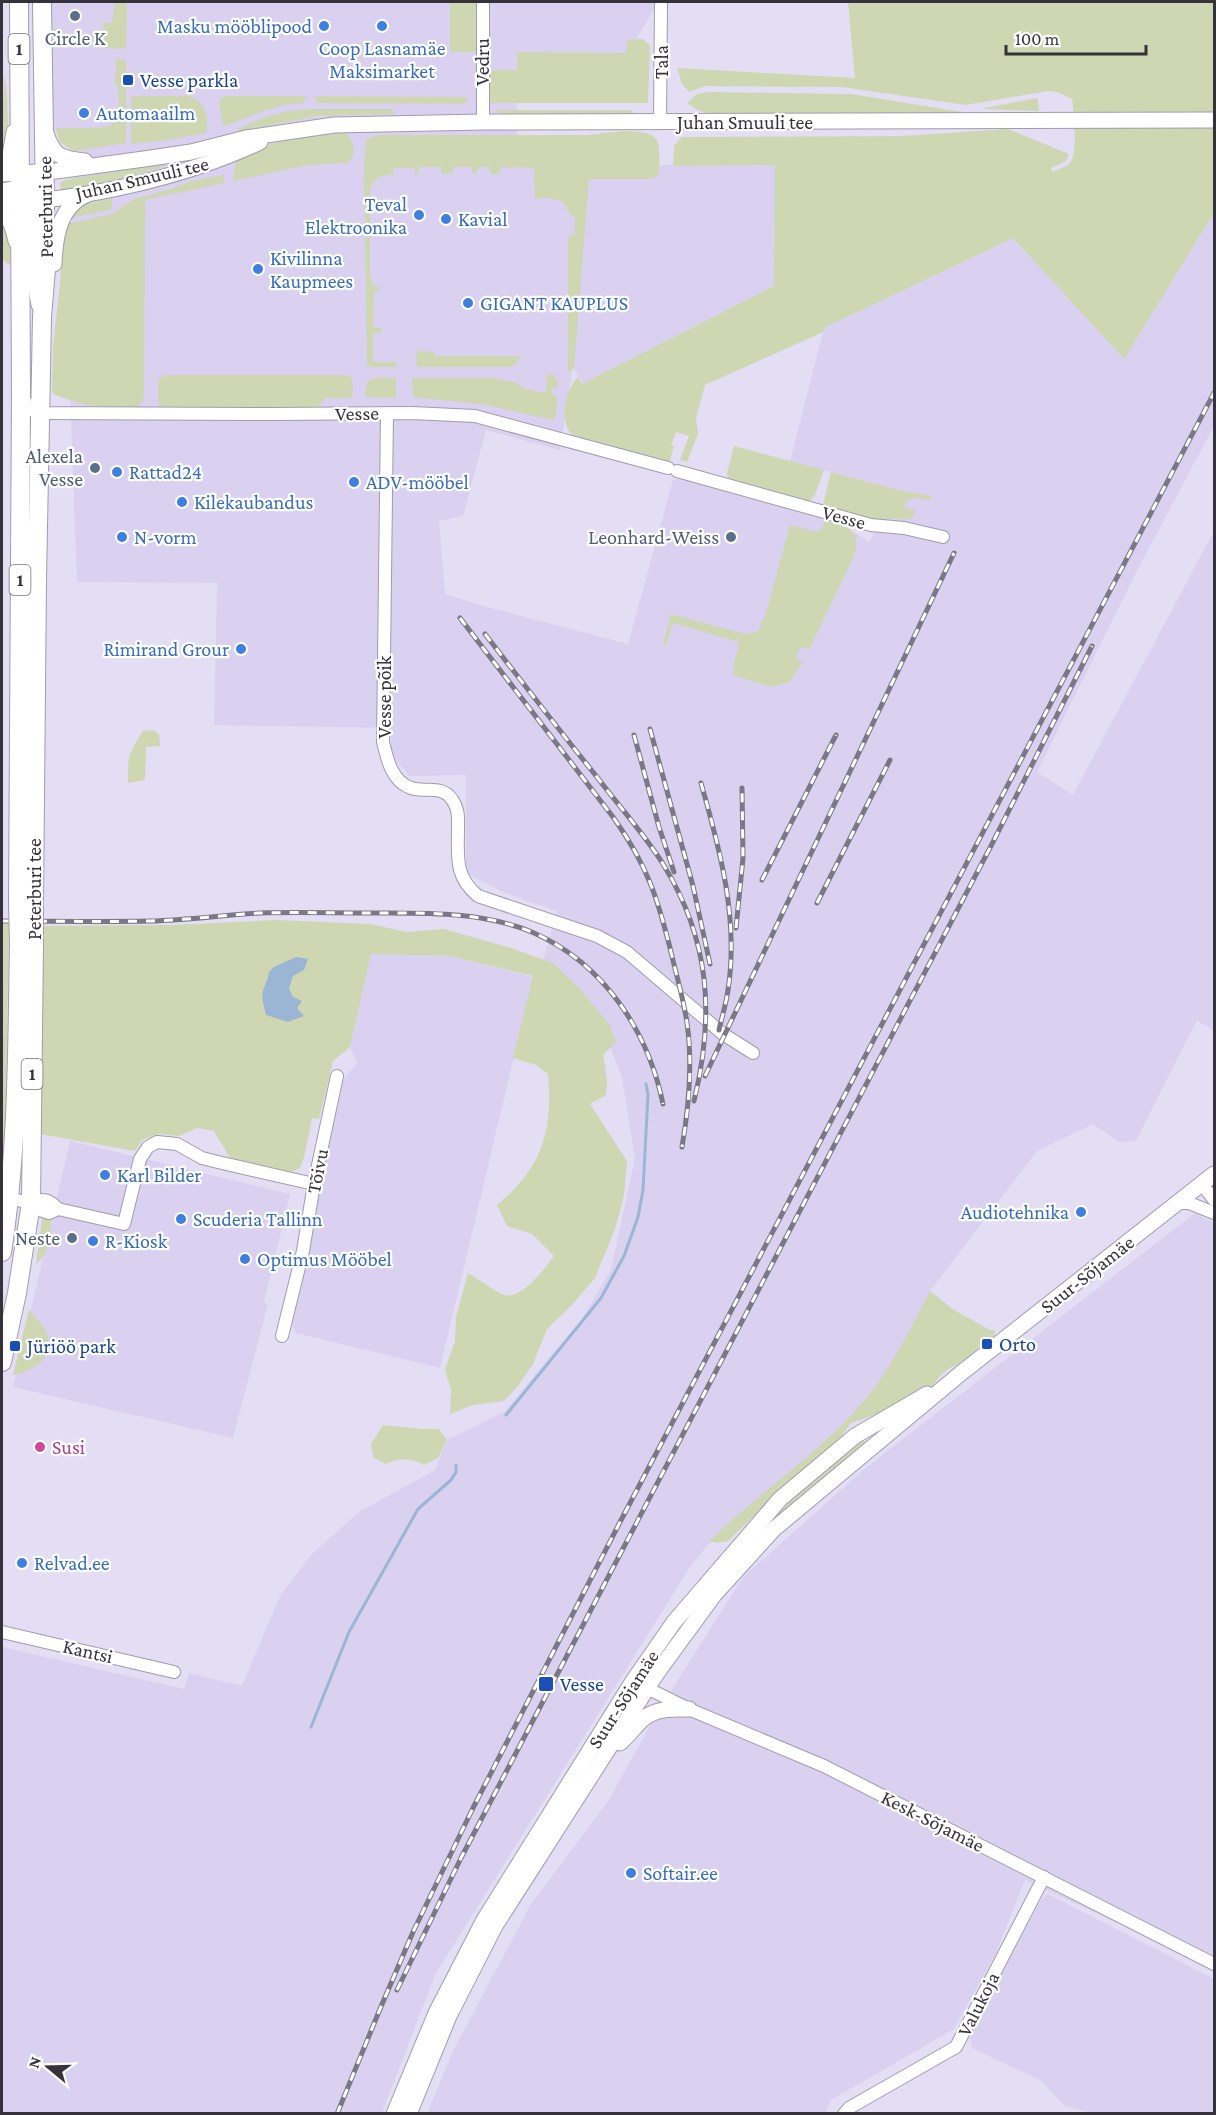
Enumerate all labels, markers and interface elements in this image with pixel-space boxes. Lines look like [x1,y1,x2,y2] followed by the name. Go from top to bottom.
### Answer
[68,9,82,23] marker: Circle K
[157,15,312,38] place label: Masku mööblipood
[1006,18,1146,56] scale bar
[317,19,331,33] marker: Masku mööblipood
[375,19,389,33] marker: Coop Lasnamäe Maksimarket
[44,27,106,49] place label: Circle K
[1015,29,1060,49] text: 100 m
[8,34,29,64] road number: 1
[319,37,446,82] place label: Coop Lasnamäe Maksimarket
[471,38,493,86] street label: Vedru
[650,45,672,79] street label: Tala
[140,69,238,92] place label: Vesse parkla
[121,73,135,87] marker: Vesse parkla
[96,102,195,124] place label: Automaailm
[77,106,91,120] marker: Automaailm
[675,111,813,134] street label: Juhan Smuuli tee
[71,152,211,205] street label: Juhan Smuuli tee
[33,156,57,258] street label: Peterburi tee
[305,193,407,238] place label: Teval Elektroonika
[412,208,426,222] marker: Teval Elektroonika
[458,208,507,230] place label: Kavial
[439,212,453,226] marker: Kavial
[270,247,353,293] place label: Kivilinna Kaupmees
[251,262,265,276] marker: Kivilinna Kaupmees
[480,292,628,314] place label: GIGANT KAUPLUS
[461,296,475,310] marker: GIGANT KAUPLUS
[335,402,379,424] street label: Vesse
[25,445,83,490] place label: Alexela Vesse
[88,461,102,475] marker: Alexela Vesse
[129,461,202,483] place label: Rattad24
[110,465,124,479] marker: Rattad24
[366,471,469,493] place label: ADV-mööbel
[347,475,361,489] marker: ADV-mööbel
[194,491,313,513] place label: Kilekaubandus
[175,495,189,509] marker: Kilekaubandus
[820,501,868,533] street label: Vesse
[134,526,197,548] place label: N-vorm
[588,526,719,548] place label: Leonhard-Weiss
[115,530,129,544] marker: N-vorm
[724,530,738,544] marker: Leonhard-Weiss
[10,565,31,595] road number: 1
[103,638,229,660] place label: Rimirand Grour
[234,642,248,656] marker: Rimirand Grour
[373,655,396,738] street label: Vesse põik
[23,838,45,940] street label: Peterburi tee
[22,1059,42,1089] road number: 1
[302,1146,332,1195] street label: Tõivu
[117,1164,201,1186] place label: Karl Bilder
[98,1168,112,1182] marker: Karl Bilder
[961,1201,1069,1223] place label: Audiotehnika
[1074,1205,1088,1219] marker: Audiotehnika
[193,1208,323,1230] place label: Scuderia Tallinn
[174,1212,188,1226] marker: Scuderia Tallinn
[15,1227,60,1249] place label: Neste
[105,1230,168,1252] place label: R-Kiosk
[65,1231,79,1245] marker: Neste
[1036,1231,1139,1318] street label: Suur-Sõjamäe
[86,1234,100,1248] marker: R-Kiosk
[257,1248,392,1271] place label: Optimus Mööbel
[238,1252,252,1266] marker: Optimus Mööbel
[999,1333,1036,1355] place label: Orto
[25,1335,116,1358] place label: Jüriöö park
[980,1337,994,1351] marker: Orto
[8,1339,22,1353] marker: Jüriöö park
[52,1436,85,1458] place label: Susi
[33,1440,47,1454] marker: Susi
[34,1552,110,1574] place label: Relvad.ee
[15,1556,29,1570] marker: Relvad.ee
[61,1635,115,1667] street label: Kantsi
[583,1646,664,1753] street label: Suur-Sõjamäe
[560,1673,604,1695] place label: Vesse
[537,1675,555,1693] marker: Vesse
[878,1786,988,1857] street label: Kesk-Sõjamäe
[643,1862,718,1884] place label: Softair.ee
[624,1866,638,1880] marker: Softair.ee
[952,1968,1004,2040] street label: Valukoja
[18,2037,78,2097] north arrow
[24,2054,44,2070] text: N

